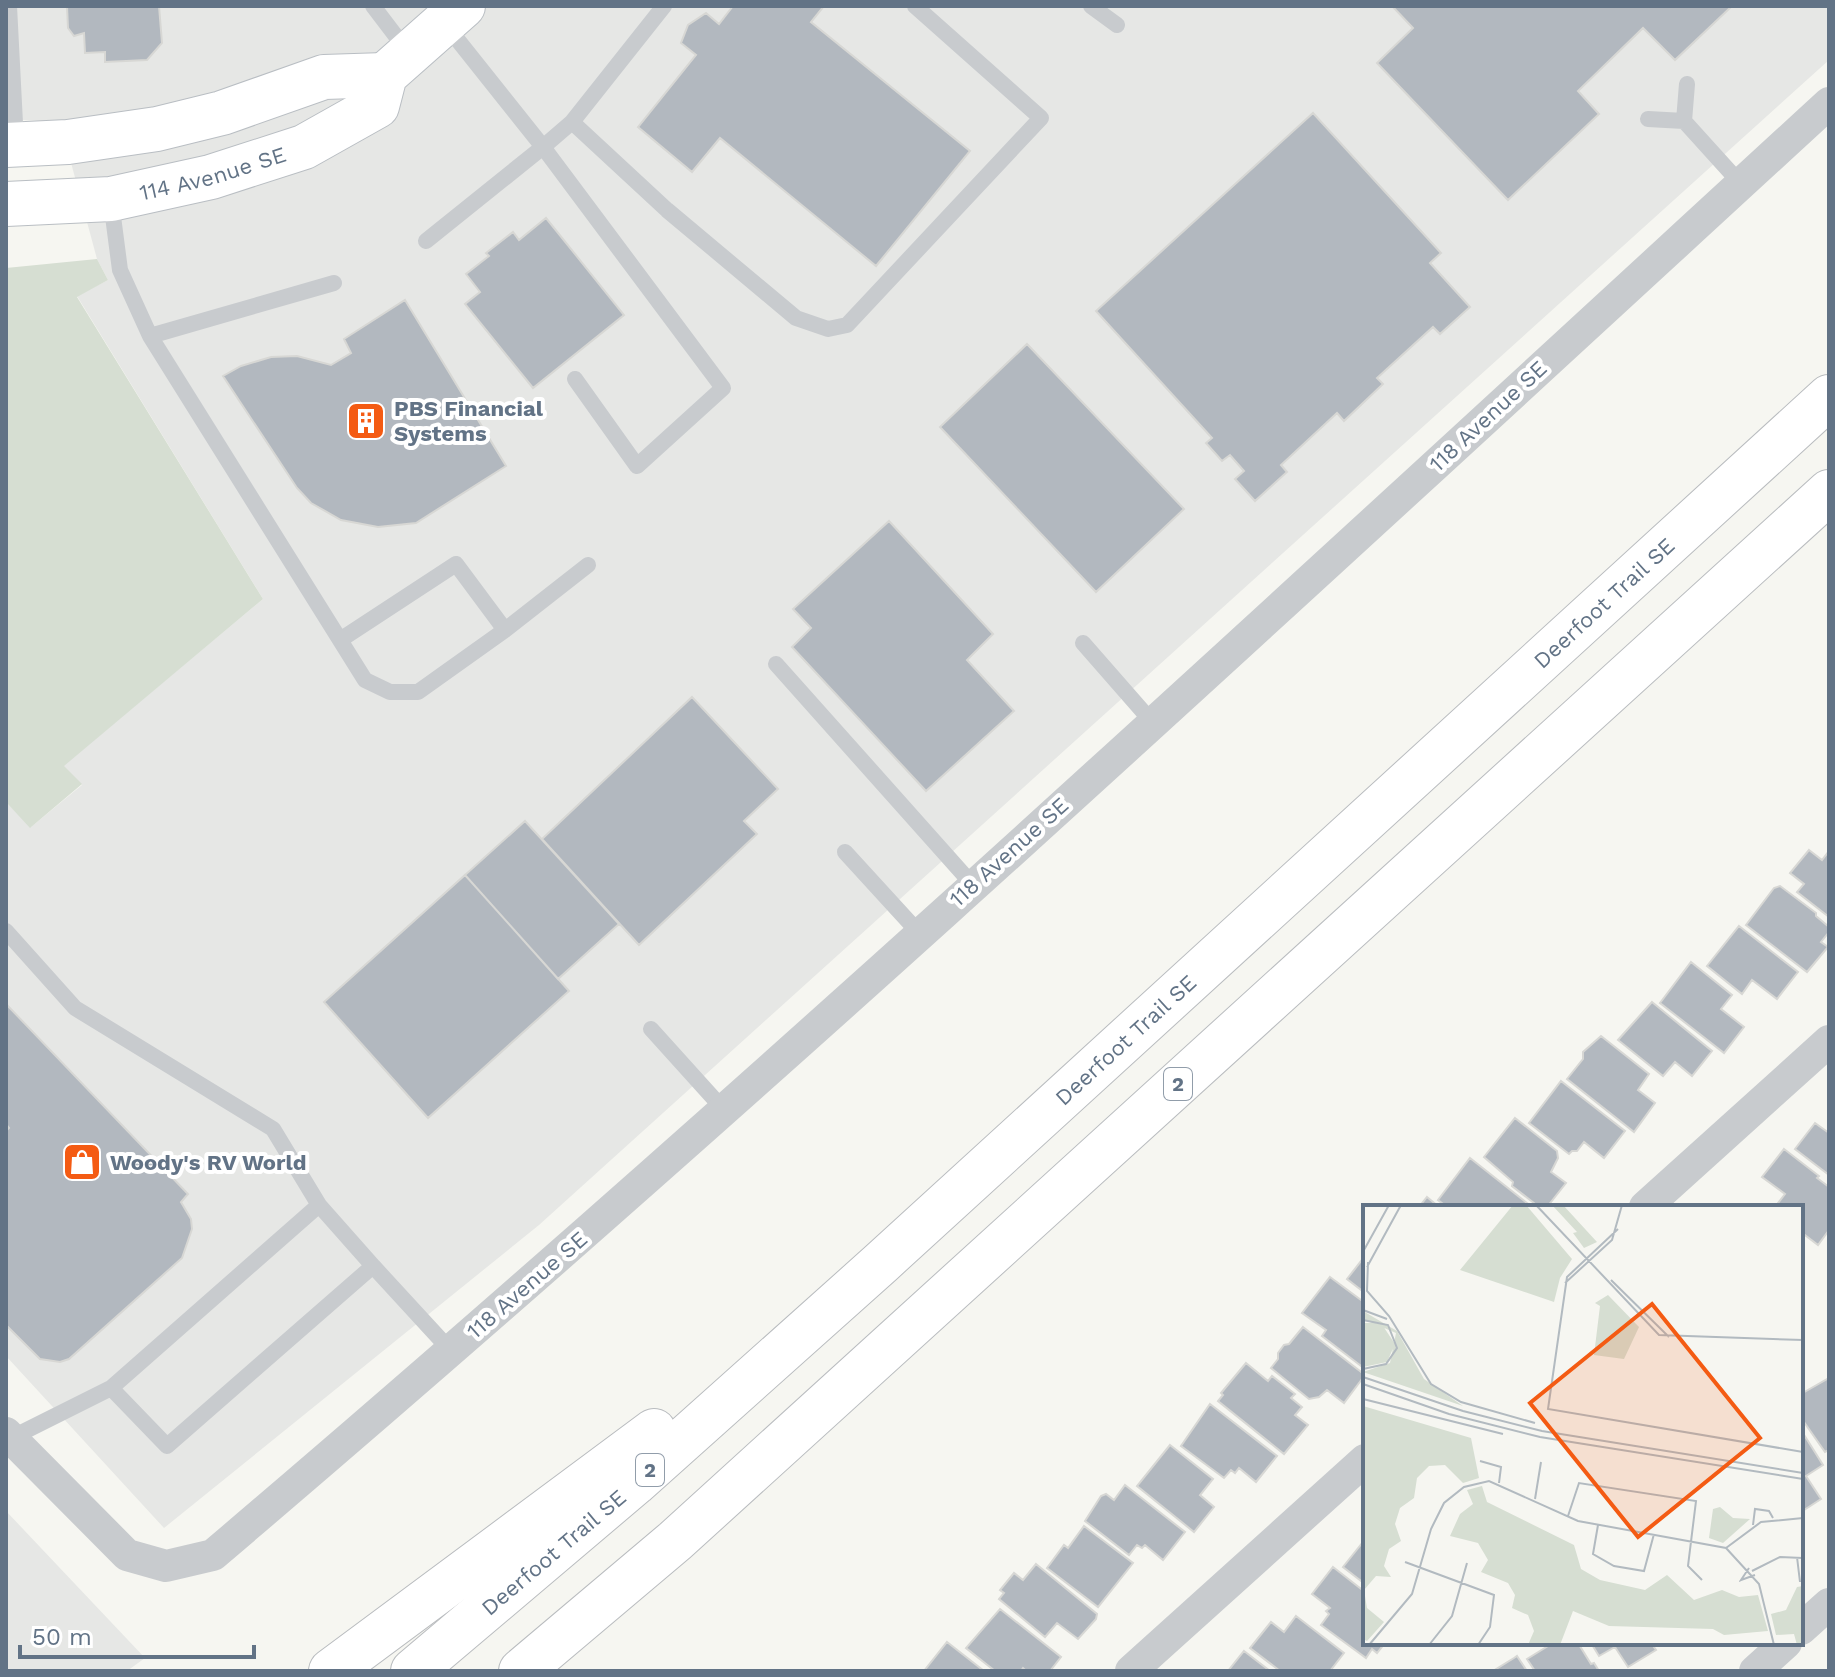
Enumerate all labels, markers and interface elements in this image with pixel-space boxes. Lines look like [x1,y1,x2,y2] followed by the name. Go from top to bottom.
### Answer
[137,141,289,205] street label: 114 Avenue SE
[1424,355,1552,477] street label: 118 Avenue SE
[394,396,544,446] place label: PBS Financial Systems
[345,400,387,442] building icon: PBS Financial Systems
[1528,532,1679,673] street label: Deerfoot Trail SE
[945,792,1073,912] street label: 118 Avenue SE
[1050,969,1201,1110] street label: Deerfoot Trail SE
[1164,1068,1192,1100] road number: 2
[61,1141,103,1183] shop icon: Woody's RV World
[110,1150,306,1175] place label: Woody's RV World
[1363,1205,1803,1645] inset map
[462,1226,592,1344] street label: 118 Avenue SE
[636,1454,664,1486] road number: 2
[476,1484,631,1620] street label: Deerfoot Trail SE
[20,1609,254,1659] scale bar
[32,1623,92,1651] text: 50 m

